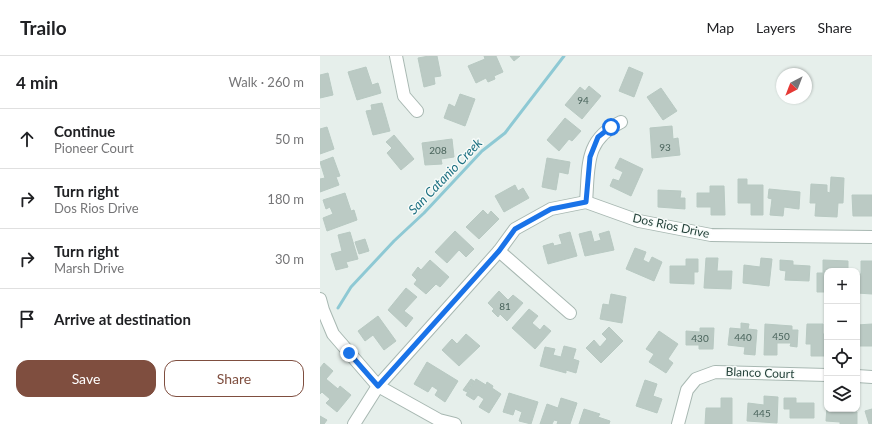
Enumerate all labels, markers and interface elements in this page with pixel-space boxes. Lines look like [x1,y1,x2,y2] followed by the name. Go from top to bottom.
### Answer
[20,16,67,39] text: Trailo
[706,19,734,36] text: Map
[756,19,796,36] text: Layers
[818,19,852,36] text: Share
[776,68,812,104] north arrow
[16,72,58,93] text: 4 min
[228,74,304,90] text: Walk · 260 m
[577,94,589,106] house number: 94
[602,118,620,136] route start
[54,122,115,140] text: Continue
[16,128,38,150] icon: ahead
[275,131,304,147] text: 50 m
[405,134,486,217] water label: San Catanio Creek
[54,140,134,156] text: Pioneer Court
[659,141,671,153] house number: 93
[429,144,447,156] house number: 208
[54,182,119,200] text: Turn right
[16,188,38,210] icon: right
[267,191,304,207] text: 180 m
[54,200,139,216] text: Dos Rios Drive
[631,210,711,241] street label: Dos Rios Drive
[54,242,119,260] text: Turn right
[16,248,38,270] icon: right
[275,251,304,267] text: 30 m
[54,260,124,276] text: Marsh Drive
[824,268,860,412] map controls
[824,268,860,304] button: +
[499,300,511,312] house number: 81
[824,304,860,340] button: −
[16,308,38,330] icon: arrive
[54,310,191,328] text: Arrive at destination
[772,330,790,342] house number: 450
[734,331,752,343] house number: 440
[691,332,709,344] house number: 430
[824,340,860,376] button: locate
[340,344,358,362] route end
[16,360,156,397] button: Save
[164,360,304,397] button: Share
[725,364,795,381] street label: Blanco Court
[824,376,860,412] button: layers
[753,407,771,419] house number: 445

